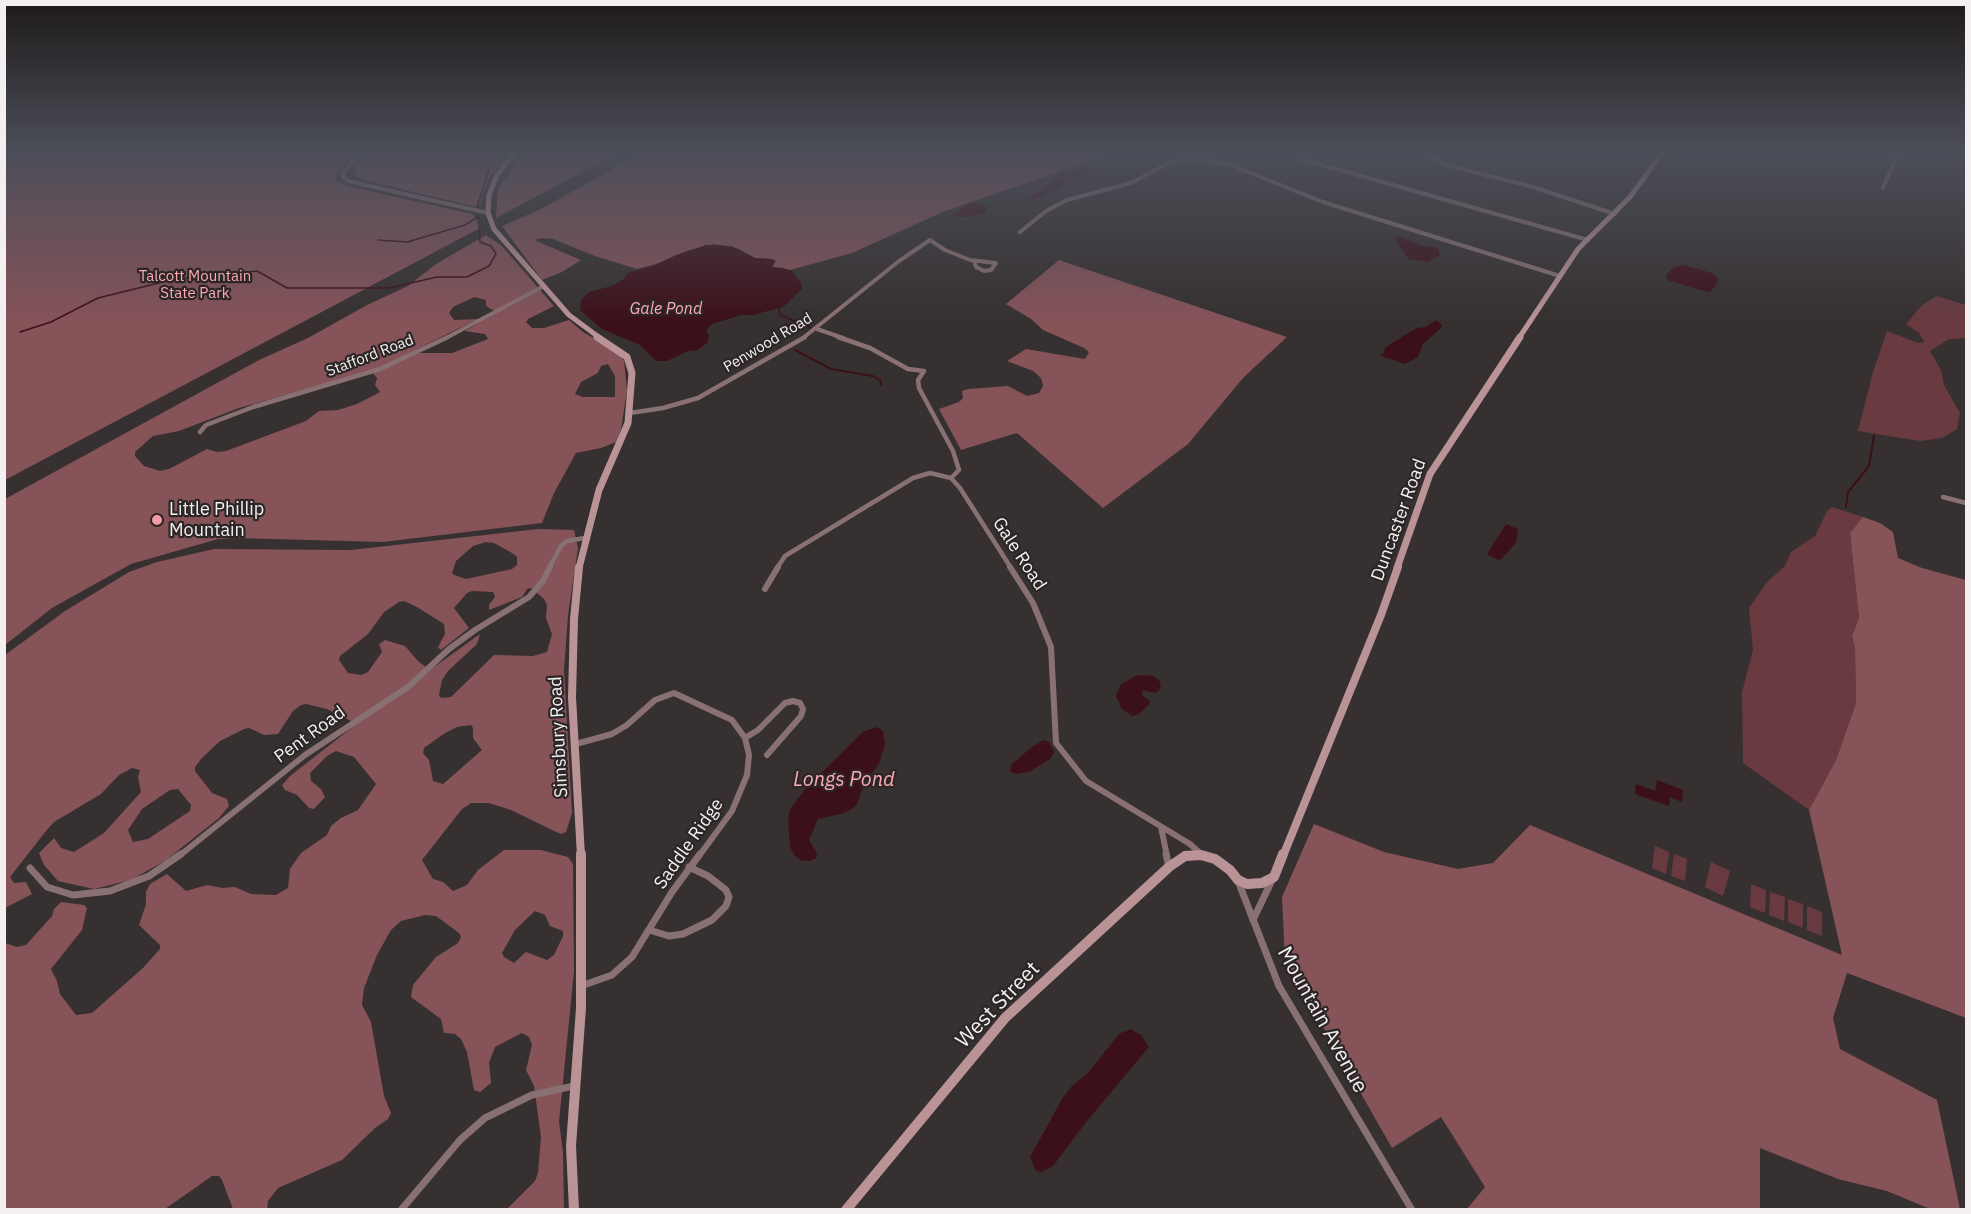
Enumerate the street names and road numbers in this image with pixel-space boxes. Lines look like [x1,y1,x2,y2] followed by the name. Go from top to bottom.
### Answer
[720,309,816,377] street label: Penwood Road
[324,331,416,381] street label: Stafford Road
[1367,456,1431,584] street label: Duncaster Road
[987,514,1051,594] street label: Gale Road
[545,676,573,798] street label: Simsbury Road
[270,702,350,768] street label: Pent Road
[650,795,728,893] street label: Saddle Ridge
[1271,942,1373,1098] street label: Mountain Avenue
[951,957,1045,1053] street label: West Street

